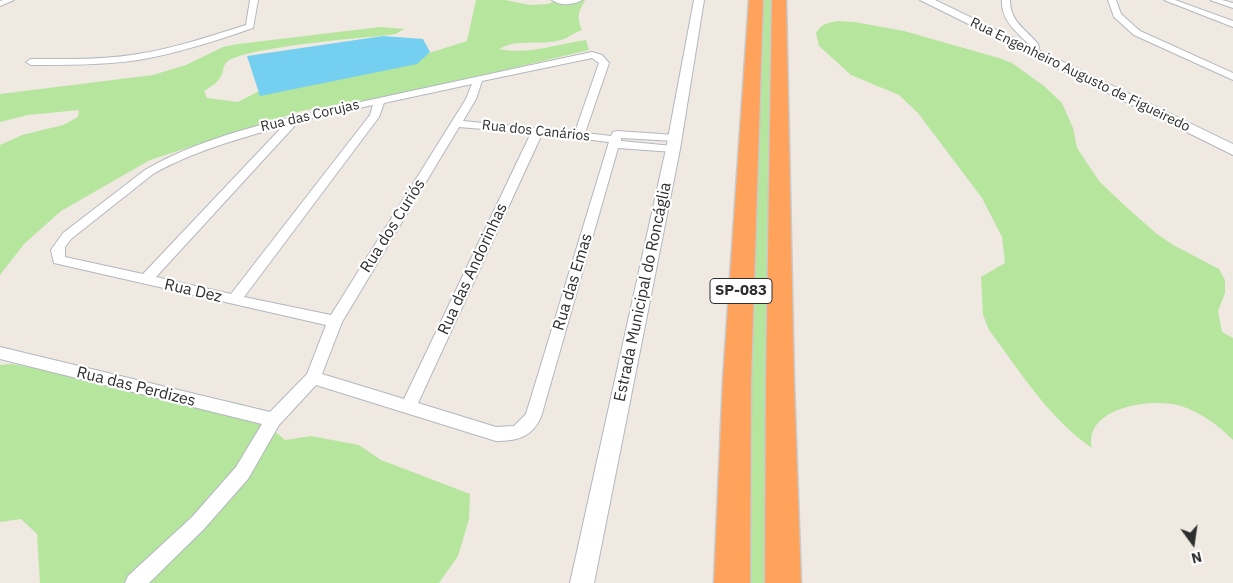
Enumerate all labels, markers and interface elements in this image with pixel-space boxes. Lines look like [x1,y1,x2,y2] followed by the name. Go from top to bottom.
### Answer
[967,14,1193,136] street label: Rua Engenheiro Augusto de Figueiredo
[259,96,361,136] street label: Rua das Corujas
[481,117,591,145] street label: Rua dos Canários
[356,175,430,277] street label: Rua dos Curiós
[610,181,676,403] street label: Estrada Municipal do Roncáglia
[434,200,512,338] street label: Rua das Andorinhas
[549,231,597,333] street label: Rua das Emas
[162,275,224,307] street label: Rua Dez
[710,278,772,304] road number: SP-083
[74,363,198,411] street label: Rua das Perdizes
[1168,518,1218,568] north arrow
[1190,548,1204,568] text: N

